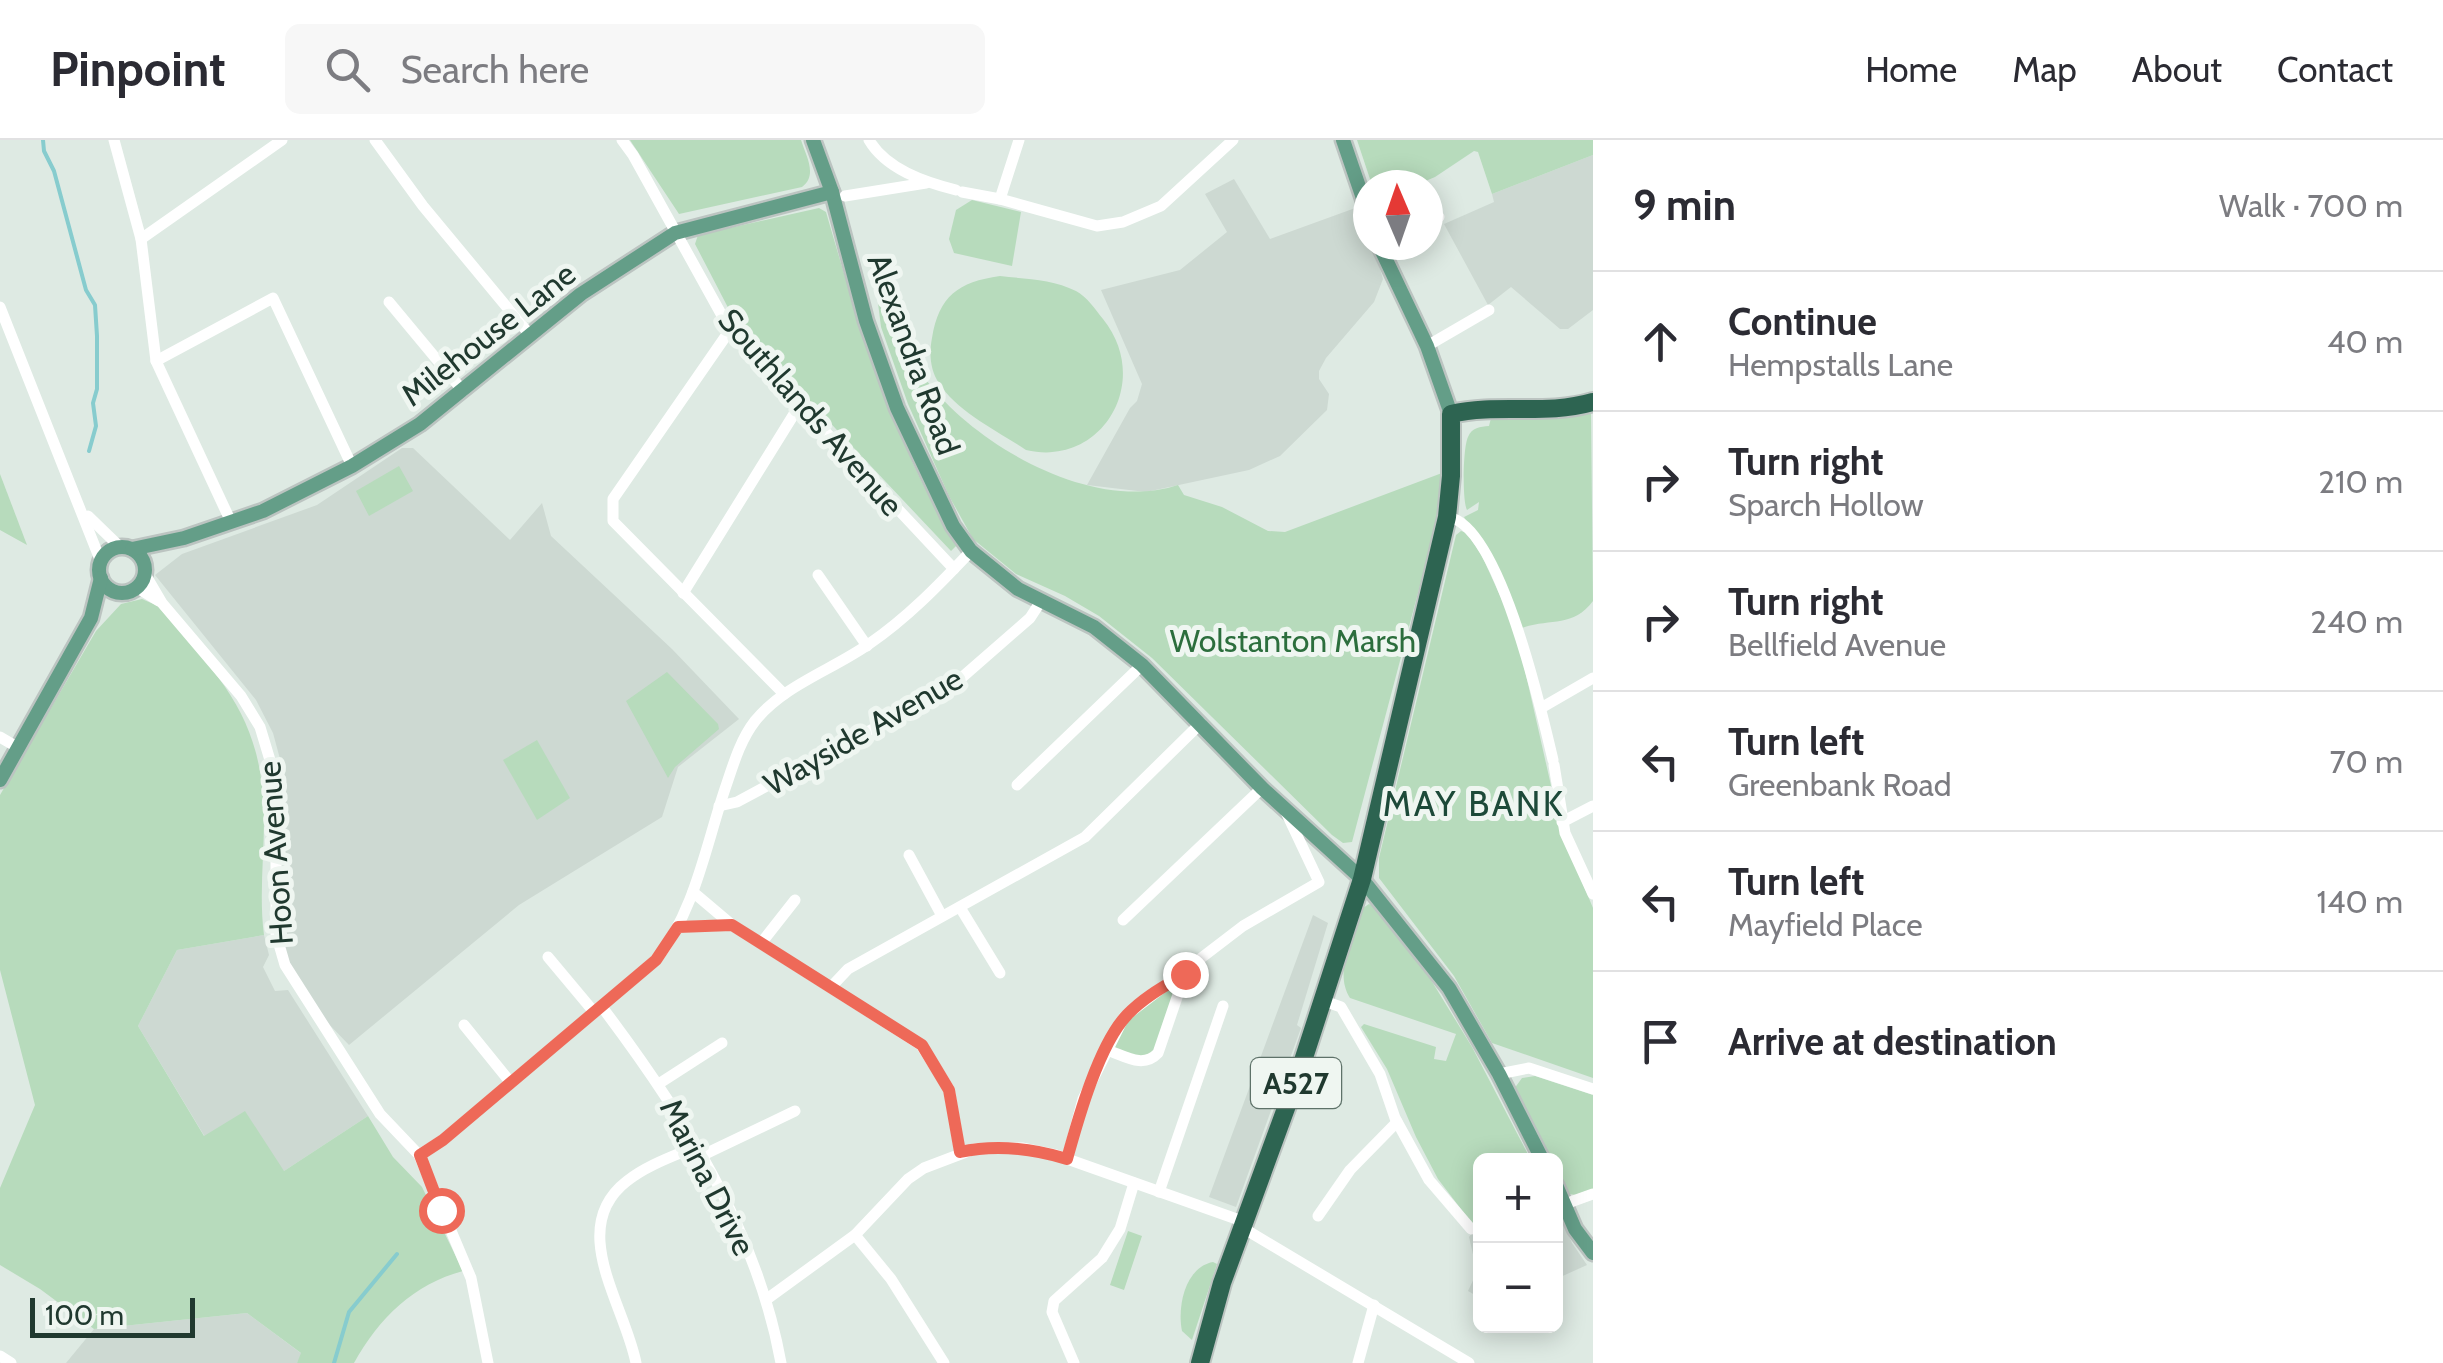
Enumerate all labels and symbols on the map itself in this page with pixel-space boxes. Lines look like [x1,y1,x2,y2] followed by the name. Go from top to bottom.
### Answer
[1353,170,1443,260] north arrow
[860,248,968,460] street label: Alexandra Road
[393,254,583,414] street label: Milehouse Lane
[710,300,912,524] street label: Southlands Avenue
[1170,621,1416,660] park label: Wolstanton Marsh
[757,658,969,804] street label: Wayside Avenue
[249,760,301,946] street label: Hoon Avenue
[1383,782,1565,825] district label: MAY BANK
[1163,952,1209,998] route end
[1251,1058,1341,1108] road number: A527
[652,1092,764,1262] street label: Marina Drive
[419,1188,465,1234] route start
[30,1293,195,1338] scale bar

